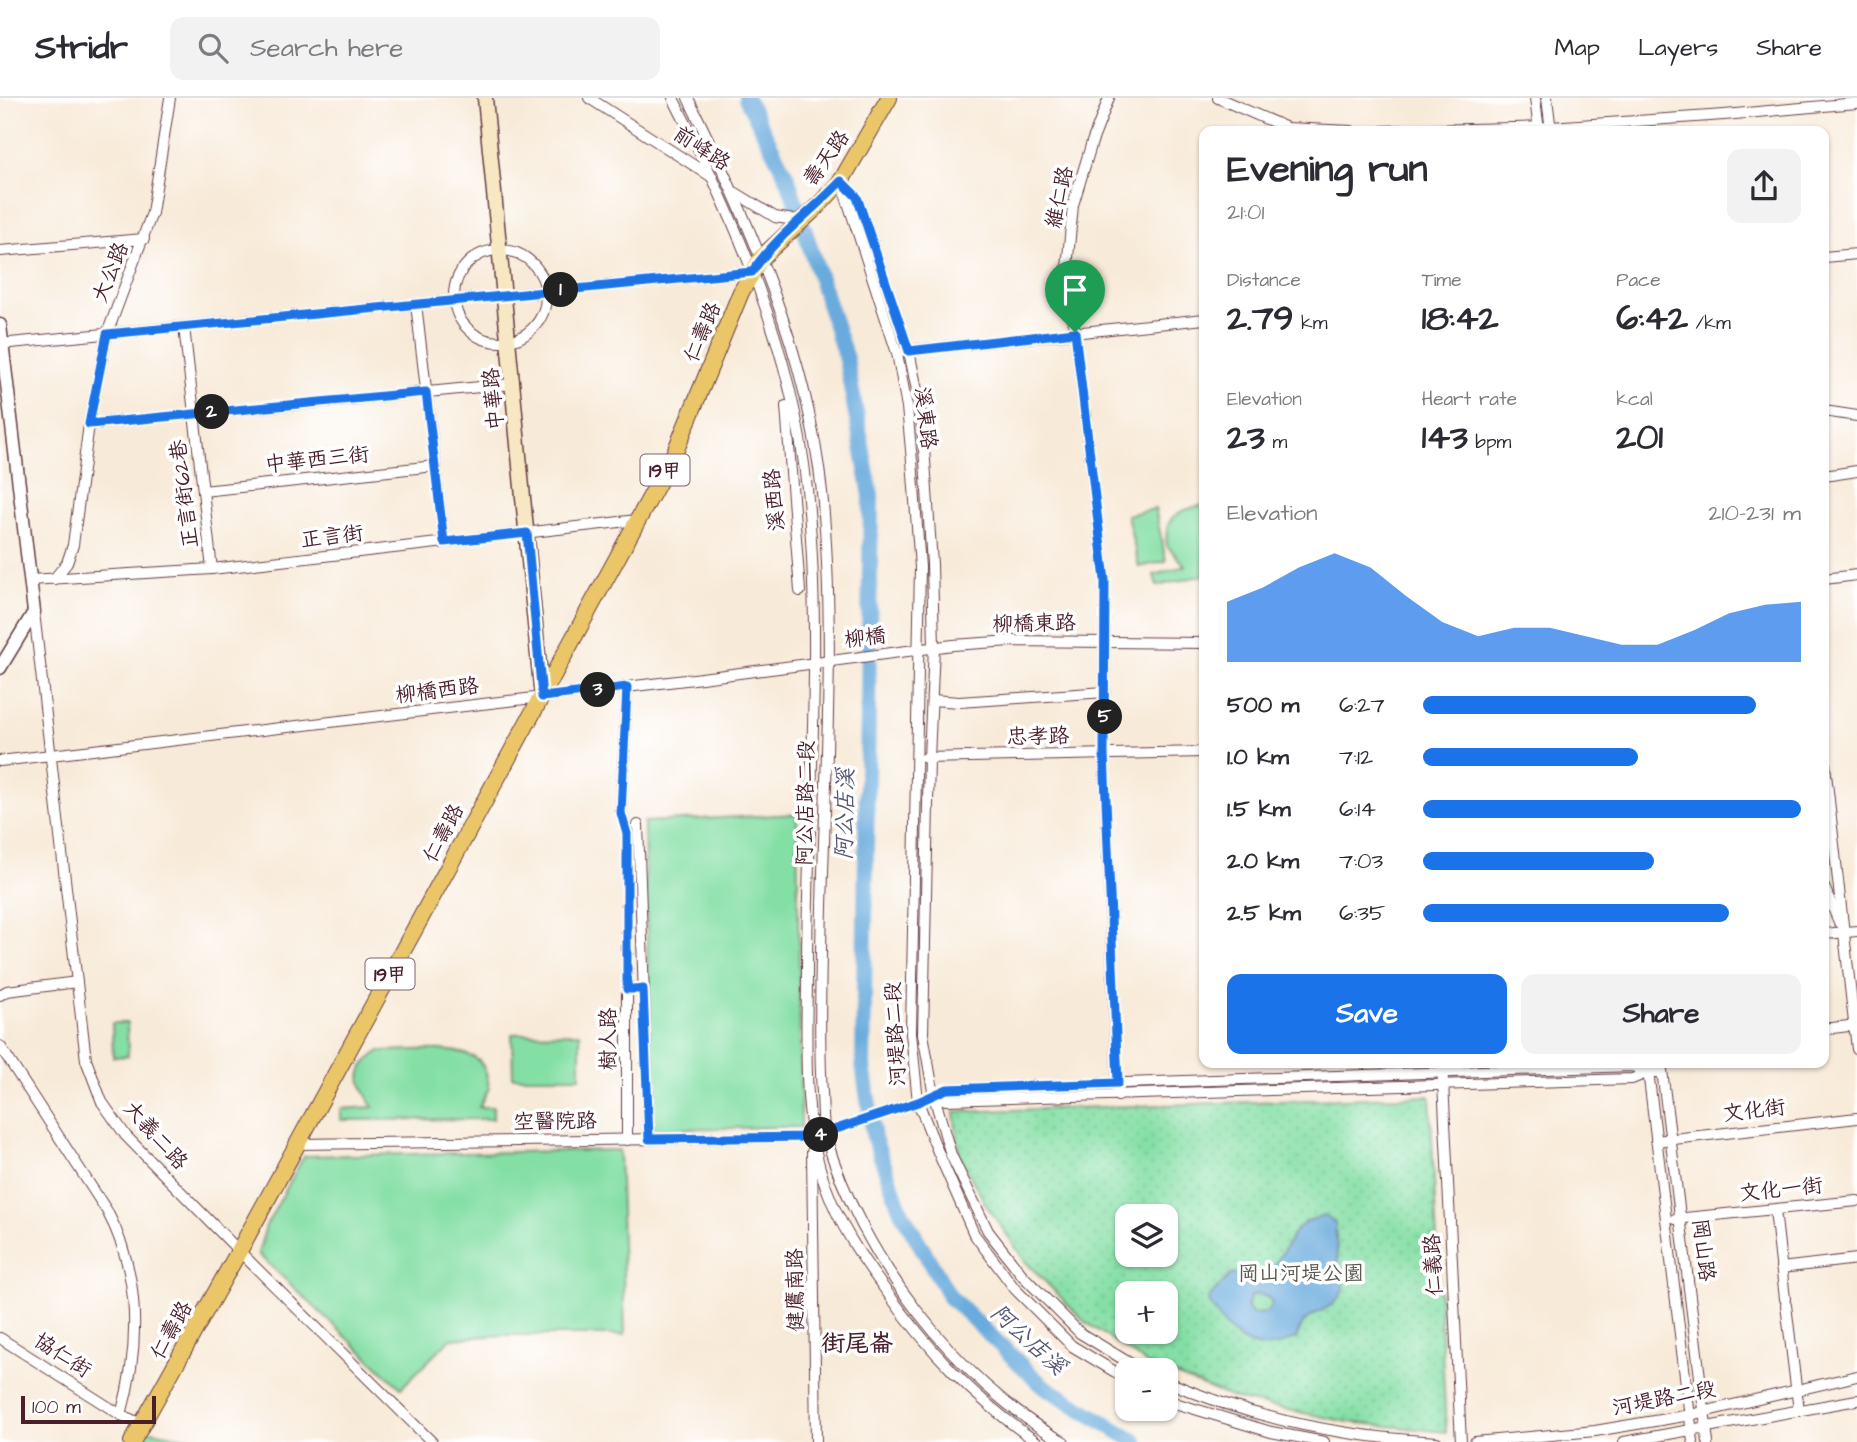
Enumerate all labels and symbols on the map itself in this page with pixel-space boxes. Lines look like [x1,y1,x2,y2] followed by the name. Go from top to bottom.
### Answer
[667,119,736,178] street label: 前峰路
[796,124,856,192] street label: 壽天路
[1039,163,1080,231] street label: 維仁路
[85,238,136,307] street label: 大公路
[1045,260,1105,332] pin
[544,272,578,308] pin: 1
[677,298,728,367] street label: 仁壽路
[476,366,511,432] street label: 中華路
[907,385,944,451] street label: 溪東路
[194,394,230,430] pin: 2
[163,438,206,550] street label: 正言街62巷
[263,440,371,479] street label: 中華西三街
[640,454,690,486] road number: 19甲
[757,467,792,533] street label: 溪西路
[299,518,365,555] street label: 正言街
[992,608,1076,639] street label: 柳橋東路
[842,621,888,654] street label: 柳橋
[394,671,481,710] street label: 柳橋西路
[580,672,616,708] pin: 3
[1088,700,1122,734] pin: 5
[1006,721,1070,752] street label: 忠孝路
[790,740,821,866] street label: 阿公店路二段
[828,766,862,860] water label: 阿公店溪
[416,799,471,868] street label: 仁壽路
[366,958,414,989] road number: 19甲
[878,981,913,1087] street label: 河堤路二段
[594,1008,623,1071] street label: 樹人路
[1721,1092,1787,1129] street label: 文化街
[117,1094,195,1176] street label: 大義二路
[513,1106,597,1137] street label: 空醫院路
[804,1118,838,1152] pin: 4
[1738,1171,1824,1208] street label: 文化一街
[1685,1217,1722,1283] street label: 岡山路
[1417,1233,1450,1297] street label: 仁義路
[780,1248,811,1332] street label: 健鷹南路
[1238,1259,1364,1288] park label: 岡山河堤公園
[143,1296,199,1365] street label: 仁壽路
[983,1297,1075,1384] water label: 阿公店溪
[28,1326,97,1385] street label: 協仁街
[821,1327,893,1361] district label: 街尾崙
[1610,1374,1718,1423] street label: 河堤路二段
[21,1393,156,1425] scale bar

